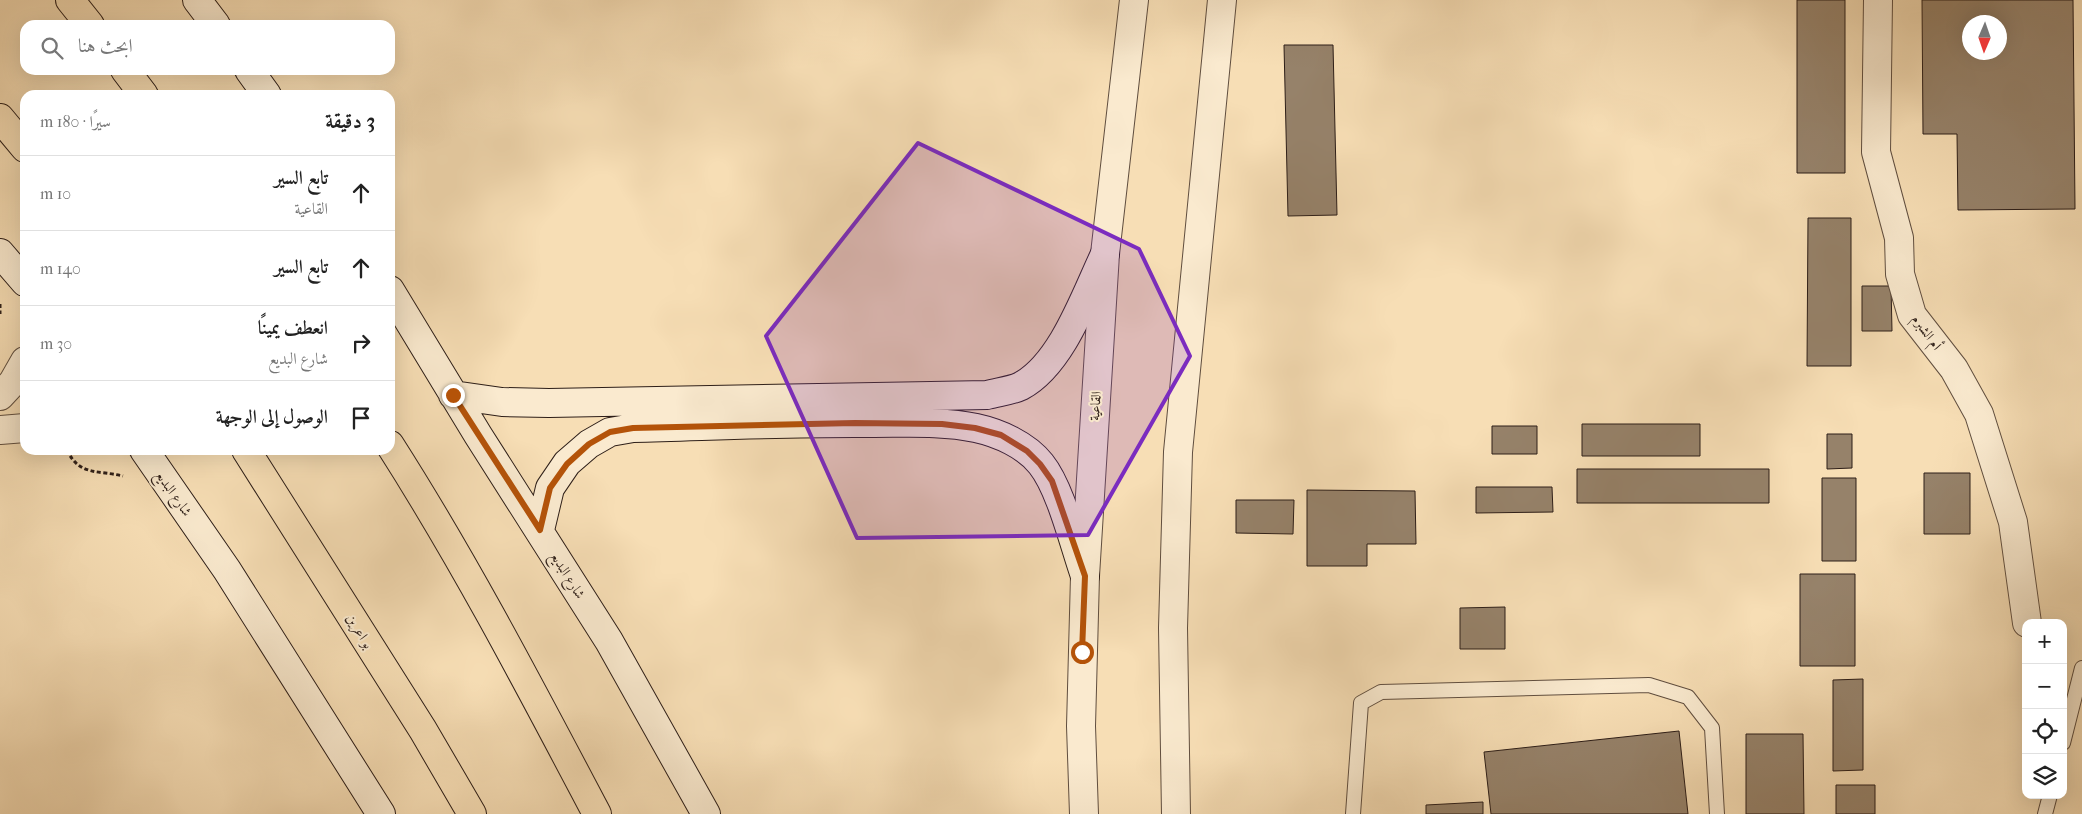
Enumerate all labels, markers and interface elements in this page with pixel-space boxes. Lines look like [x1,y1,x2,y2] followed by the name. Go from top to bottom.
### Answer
[1962,15,2007,60] north arrow
[20,20,395,75] search box
[38,34,66,62] icon: search
[78,35,133,57] text: ابحث هنا
[325,109,375,133] text: 3 دقيقة
[40,112,111,131] text: سيرًا · 180 m
[274,167,328,189] text: تابع السير
[347,179,375,207] icon: ahead
[40,184,71,203] text: 10 m
[294,199,328,218] text: القاعية
[347,254,375,282] icon: ahead
[274,256,328,278] text: تابع السير
[40,259,81,278] text: 140 m
[1905,310,1947,356] street label: أم الشبرم
[258,317,328,339] text: انعطف يمينًا
[347,329,375,357] icon: right
[40,334,72,353] text: 30 m
[268,349,328,368] text: شارع البديع
[442,384,465,407] route end
[1086,391,1105,421] street label: القاعية
[347,404,375,432] icon: arrive
[216,406,328,428] text: الوصول إلى الوجهة
[148,467,196,523] street label: شارع البديع
[542,549,589,605] street label: شارع البديع
[341,611,377,653] street label: بو اعرين
[2022,619,2067,799] map controls
[2022,619,2067,664] button: +
[1071,641,1094,664] route start
[2022,664,2067,709] button: −
[2022,709,2067,754] button: locate
[2022,754,2067,799] button: layers

